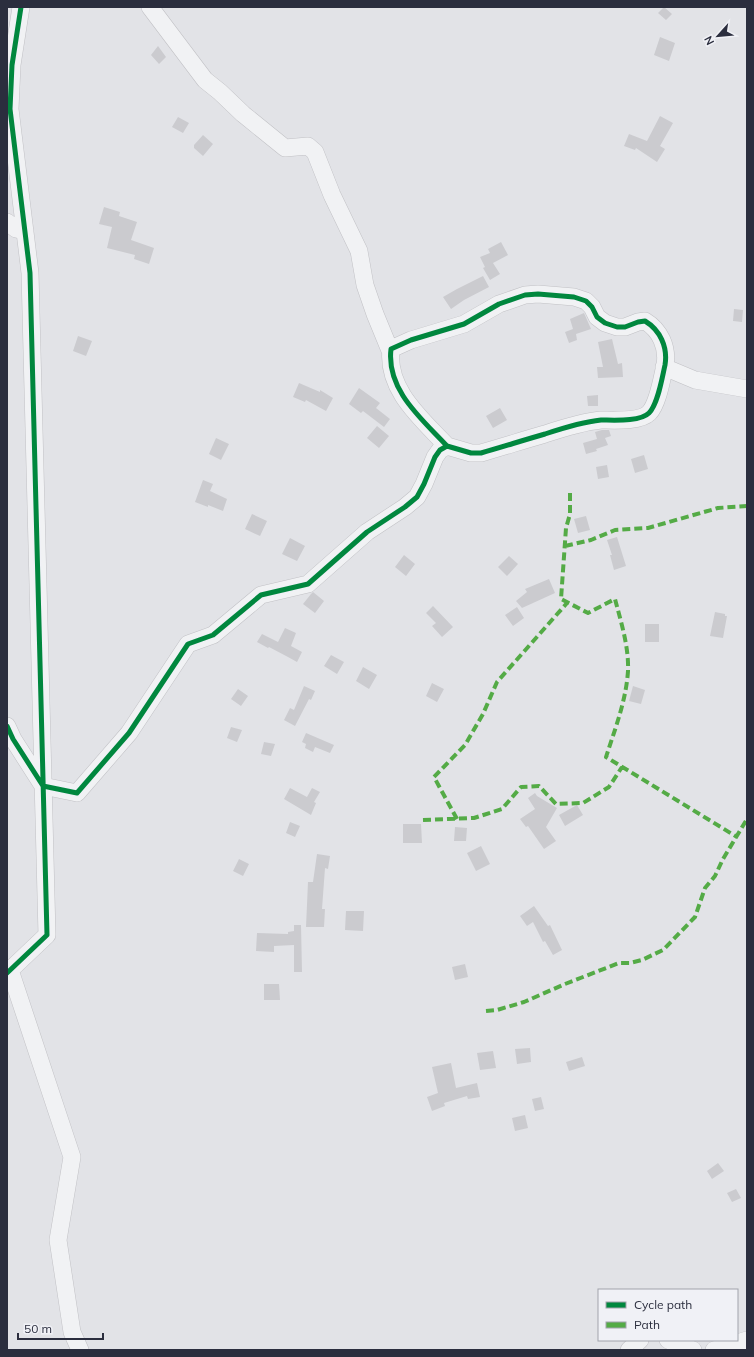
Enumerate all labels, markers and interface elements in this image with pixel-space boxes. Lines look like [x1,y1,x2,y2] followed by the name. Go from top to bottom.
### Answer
[698,16,738,56] north arrow
[701,34,717,47] text: N
[598,1289,738,1341] legend
[634,1297,692,1312] text: Cycle path
[18,1315,103,1341] scale bar
[634,1317,660,1332] text: Path
[24,1321,52,1336] text: 50 m

